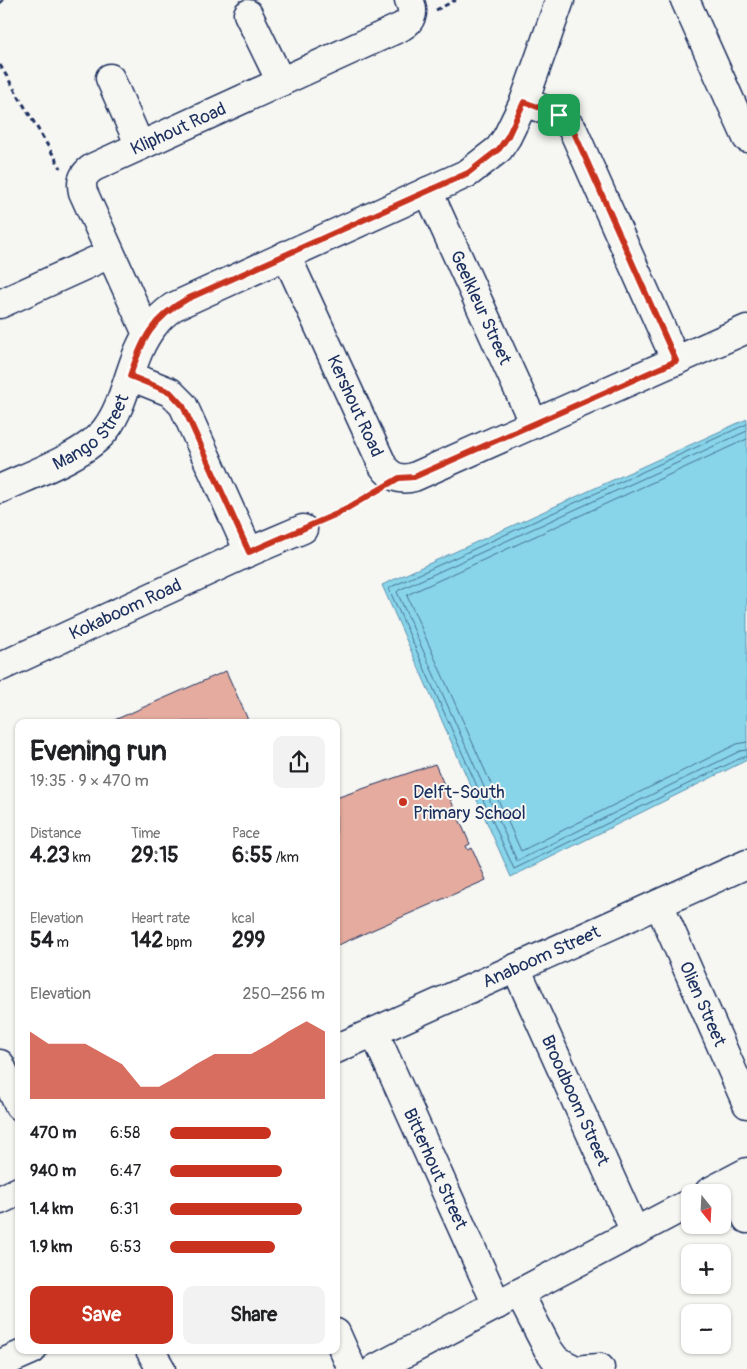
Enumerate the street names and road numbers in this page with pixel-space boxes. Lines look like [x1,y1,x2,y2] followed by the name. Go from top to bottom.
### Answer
[127,97,230,160] street label: Kliphout Road
[445,247,517,369] street label: Geelkleur Street
[322,351,389,461] street label: Kershout Road
[49,390,134,475] street label: Mango Street
[65,573,185,645] street label: Kokaboom Road
[479,920,604,993] street label: Anaboom Street
[674,958,732,1050] street label: Olien Street
[536,1031,615,1170] street label: Broodboom Street
[398,1105,473,1234] street label: Bitterhout Street

